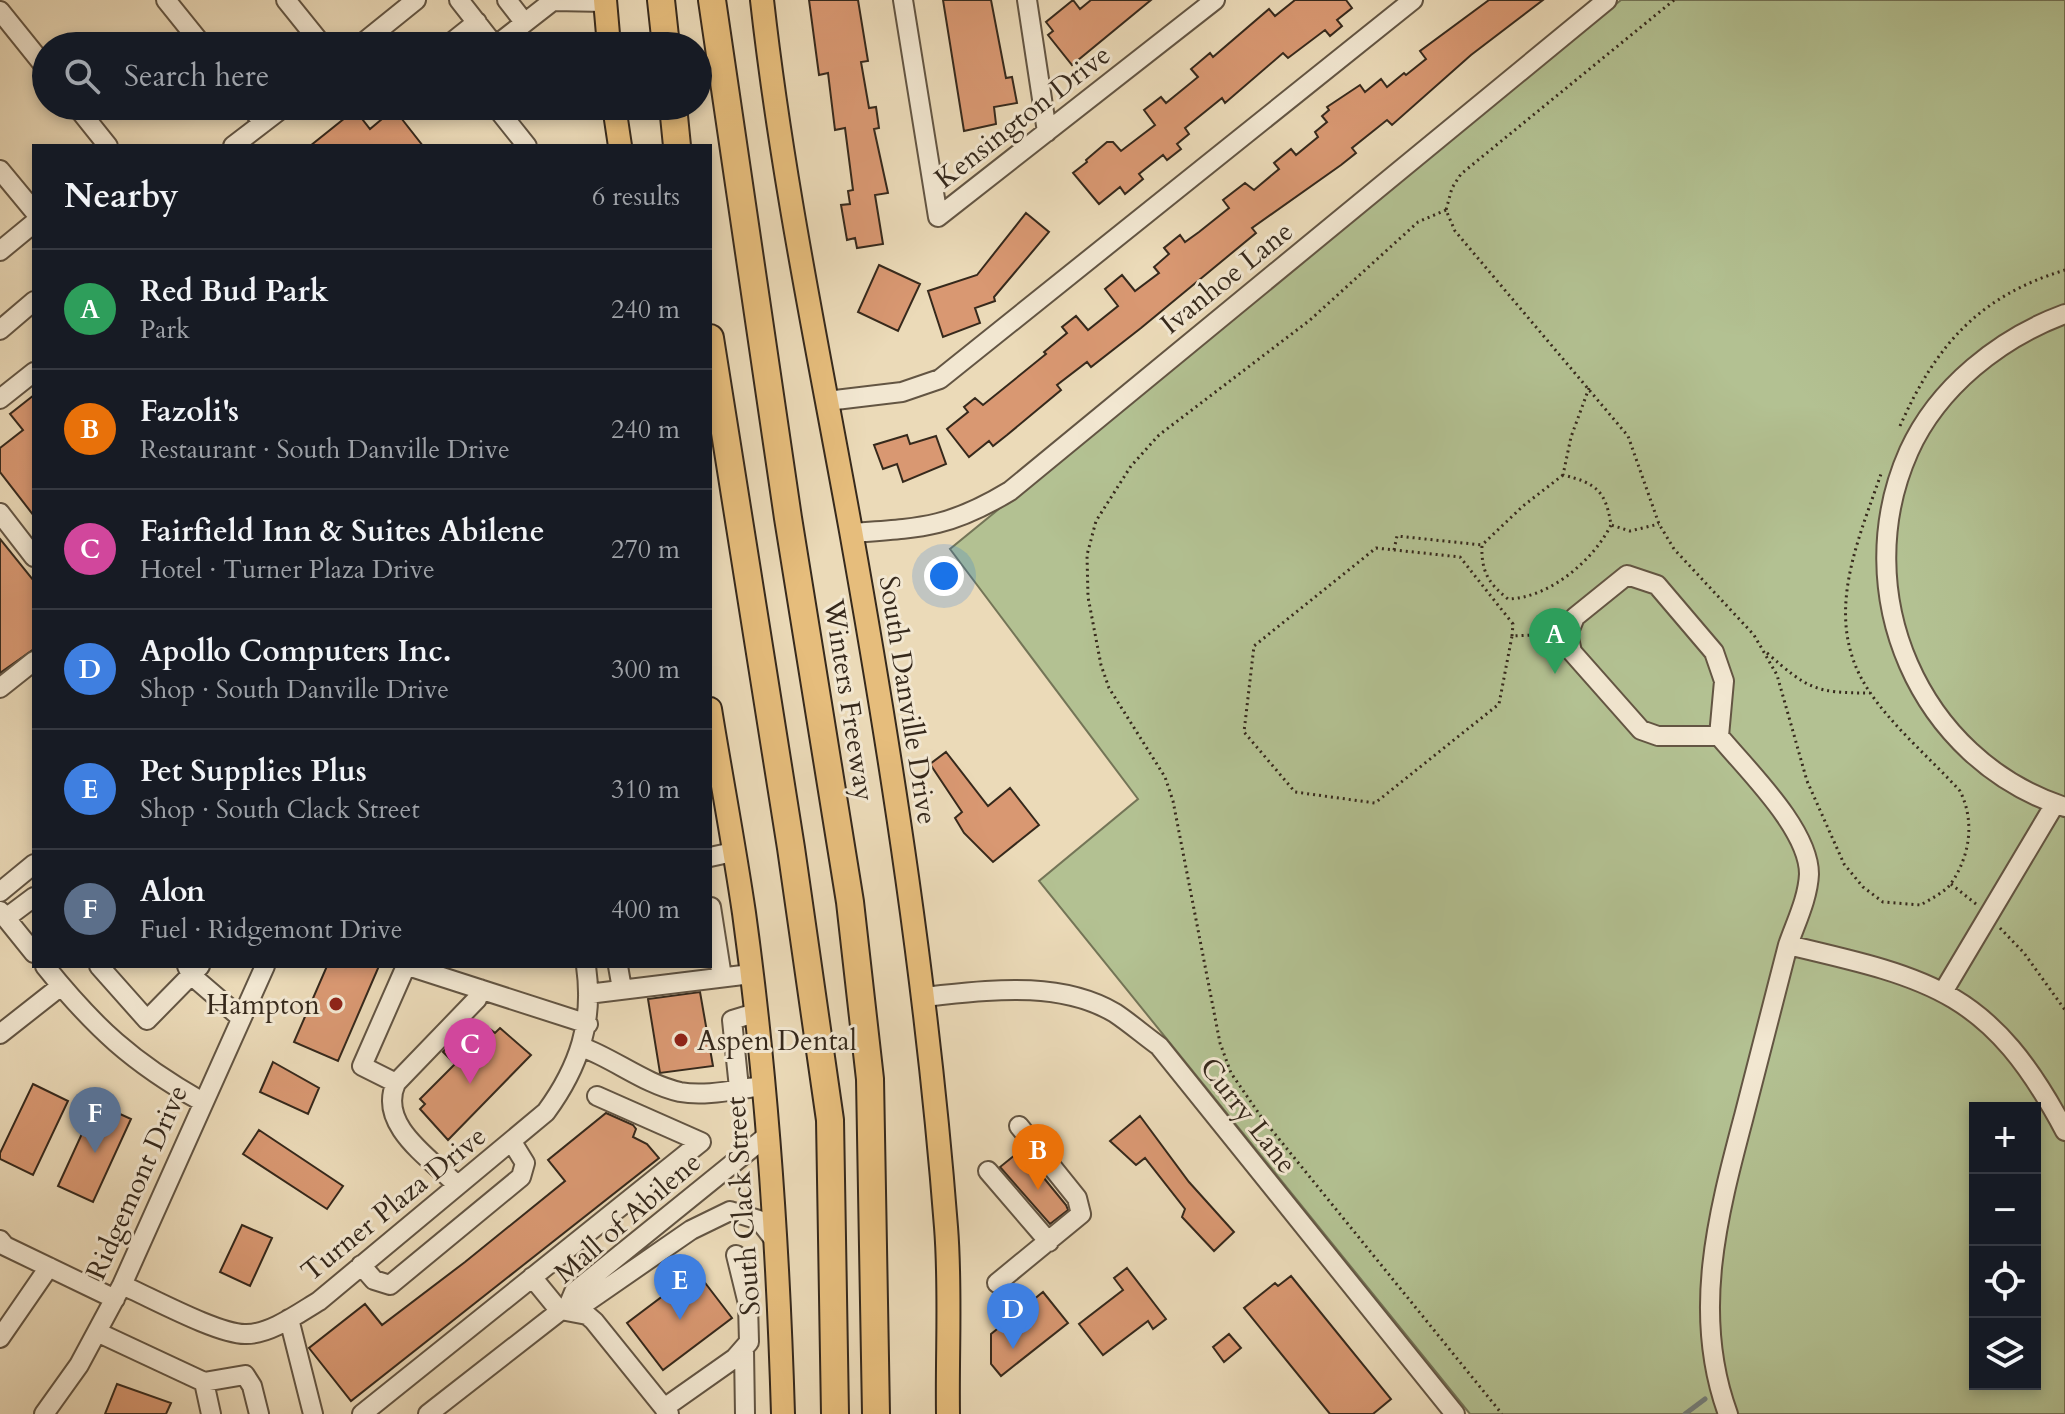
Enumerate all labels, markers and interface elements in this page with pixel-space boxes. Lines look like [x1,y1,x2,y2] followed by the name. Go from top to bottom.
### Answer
[32,32,712,120] search box
[927,36,1118,197] street label: Kensington Drive
[60,54,104,98] icon: search
[124,56,269,97] text: Search here
[64,173,179,219] text: Nearby
[592,179,680,214] text: 6 results
[1152,213,1301,343] street label: Ivanhoe Lane
[140,271,328,312] text: Red Bud Park
[80,292,100,327] text: A
[611,292,680,327] text: 240 m
[140,312,190,347] text: Park
[140,391,239,432] text: Fazoli's
[81,412,99,447] text: B
[611,412,680,447] text: 240 m
[140,432,510,467] text: Restaurant · South Danville Drive
[140,511,545,552] text: Fairfield Inn & Suites Abilene
[80,532,100,567] text: C
[611,532,680,567] text: 270 m
[140,552,435,587] text: Hotel · Turner Plaza Drive
[924,556,964,596] your location
[870,573,946,827] street label: South Danville Drive
[814,595,884,804] street label: Winters Freeway
[1529,608,1581,674] pin: A
[140,631,451,672] text: Apollo Computers Inc.
[79,652,101,687] text: D
[611,652,680,687] text: 300 m
[140,672,449,707] text: Shop · South Danville Drive
[140,751,367,792] text: Pet Supplies Plus
[82,772,98,807] text: E
[611,772,680,807] text: 310 m
[140,792,420,827] text: Shop · South Clack Street
[140,871,205,912] text: Alon
[82,892,98,927] text: F
[611,892,680,927] text: 400 m
[140,912,403,947] text: Fuel · Ridgemont Drive
[206,986,320,1024] place label: Hampton
[327,995,345,1013] marker: Hampton
[444,1018,496,1084] pin: C
[697,1022,857,1060] place label: Aspen Dental
[672,1031,690,1049] marker: Aspen Dental
[1191,1050,1305,1181] street label: Curry Lane
[77,1079,197,1286] street label: Ridgemont Drive
[69,1087,121,1153] pin: F
[716,1095,770,1317] street label: South Clack Street
[1969,1102,2041,1390] map controls
[1969,1102,2041,1174] button: +
[293,1117,494,1290] street label: Turner Plaza Drive
[1012,1124,1064,1190] pin: B
[546,1143,709,1292] street label: Mall of Abilene
[1969,1174,2041,1246] button: −
[1969,1246,2041,1318] button: locate
[654,1254,706,1320] pin: E
[987,1283,1039,1349] pin: D
[1969,1318,2041,1390] button: layers

